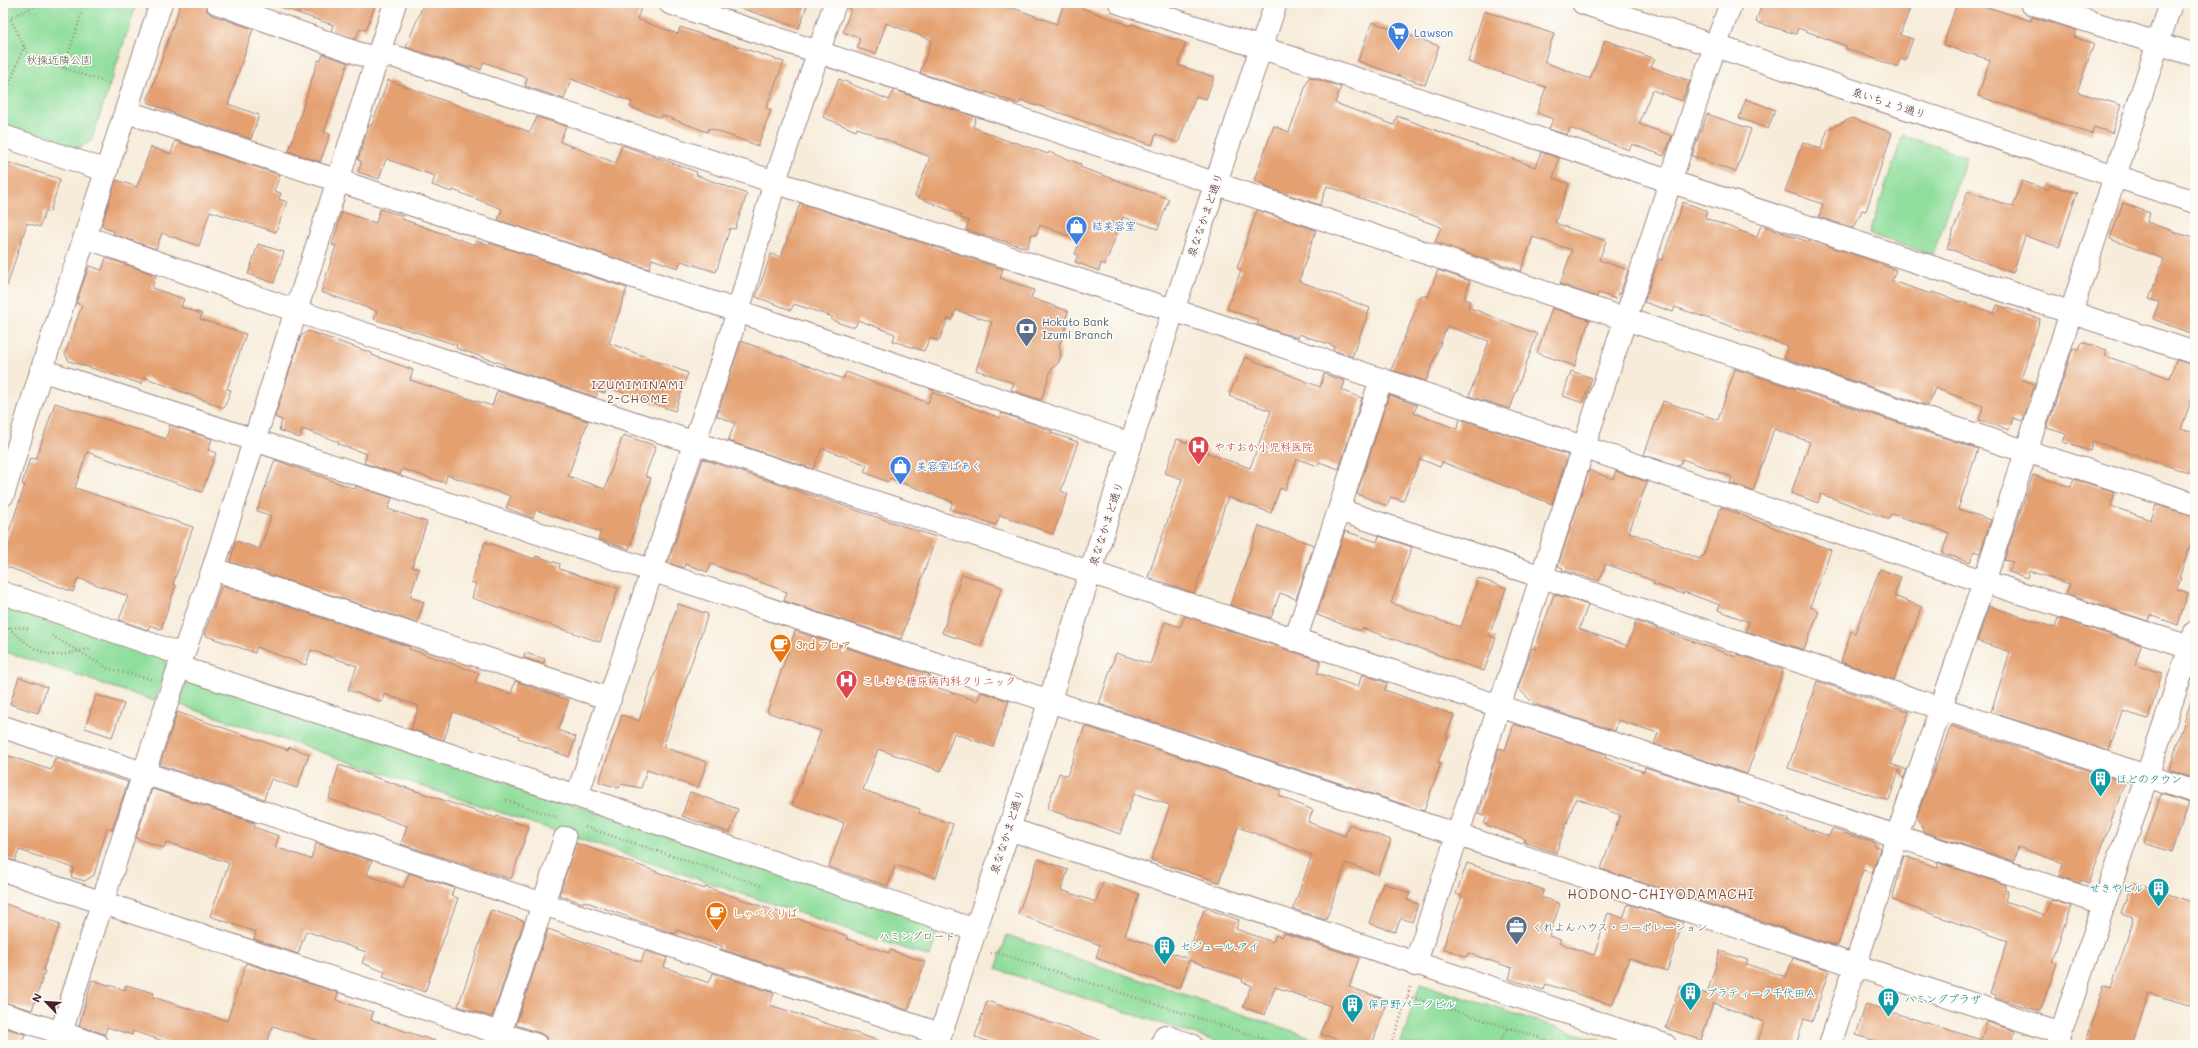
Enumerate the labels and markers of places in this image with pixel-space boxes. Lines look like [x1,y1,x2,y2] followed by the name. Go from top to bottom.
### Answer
[1386,20,1412,53] supermarket icon: Lawson
[1414,25,1453,40] place label: Lawson
[1063,213,1089,246] shop icon: 結美容室
[1092,218,1136,233] place label: 結美容室
[1042,314,1113,342] place label: Hokuto Bank Izumi Branch
[1013,315,1039,348] bank icon: Hokuto Bank Izumi Branch
[1186,434,1212,467] hospital icon: やすおか小児科医院
[1214,439,1313,454] place label: やすおか小児科医院
[888,453,914,486] shop icon: 美容室ぱあく
[916,458,982,473] place label: 美容室ぱあく
[767,632,793,665] cafe icon: 3rd フロア
[796,637,851,652] place label: 3rd フロア
[833,668,859,701] hospital icon: こしむら糖尿病内科クリニック
[862,673,1016,688] place label: こしむら糖尿病内科クリニック
[2087,766,2113,799] building icon: ほどのタウン
[2116,771,2182,786] place label: ほどのタウン
[2146,875,2172,908] building icon: せきやビル
[2089,880,2144,895] place label: せきやビル
[704,900,730,933] cafe icon: しゃべくりば
[732,905,798,920] place label: しゃべくりば
[1504,914,1530,947] office icon: くれよんハウス・コーポレーション
[1532,919,1708,934] place label: くれよんハウス・コーポレーション
[1151,933,1177,966] building icon: セジュール.アイ
[1180,938,1259,953] place label: セジュール.アイ
[1677,980,1703,1013] building icon: プラティーク千代田Ａ
[1706,985,1816,1000] place label: プラティーク千代田Ａ
[1875,986,1901,1019] building icon: ハミングプラザ
[1339,991,1365,1024] building icon: 保戸野パークビル
[1904,991,1981,1006] place label: ハミングプラザ
[1368,996,1456,1011] place label: 保戸野パークビル

